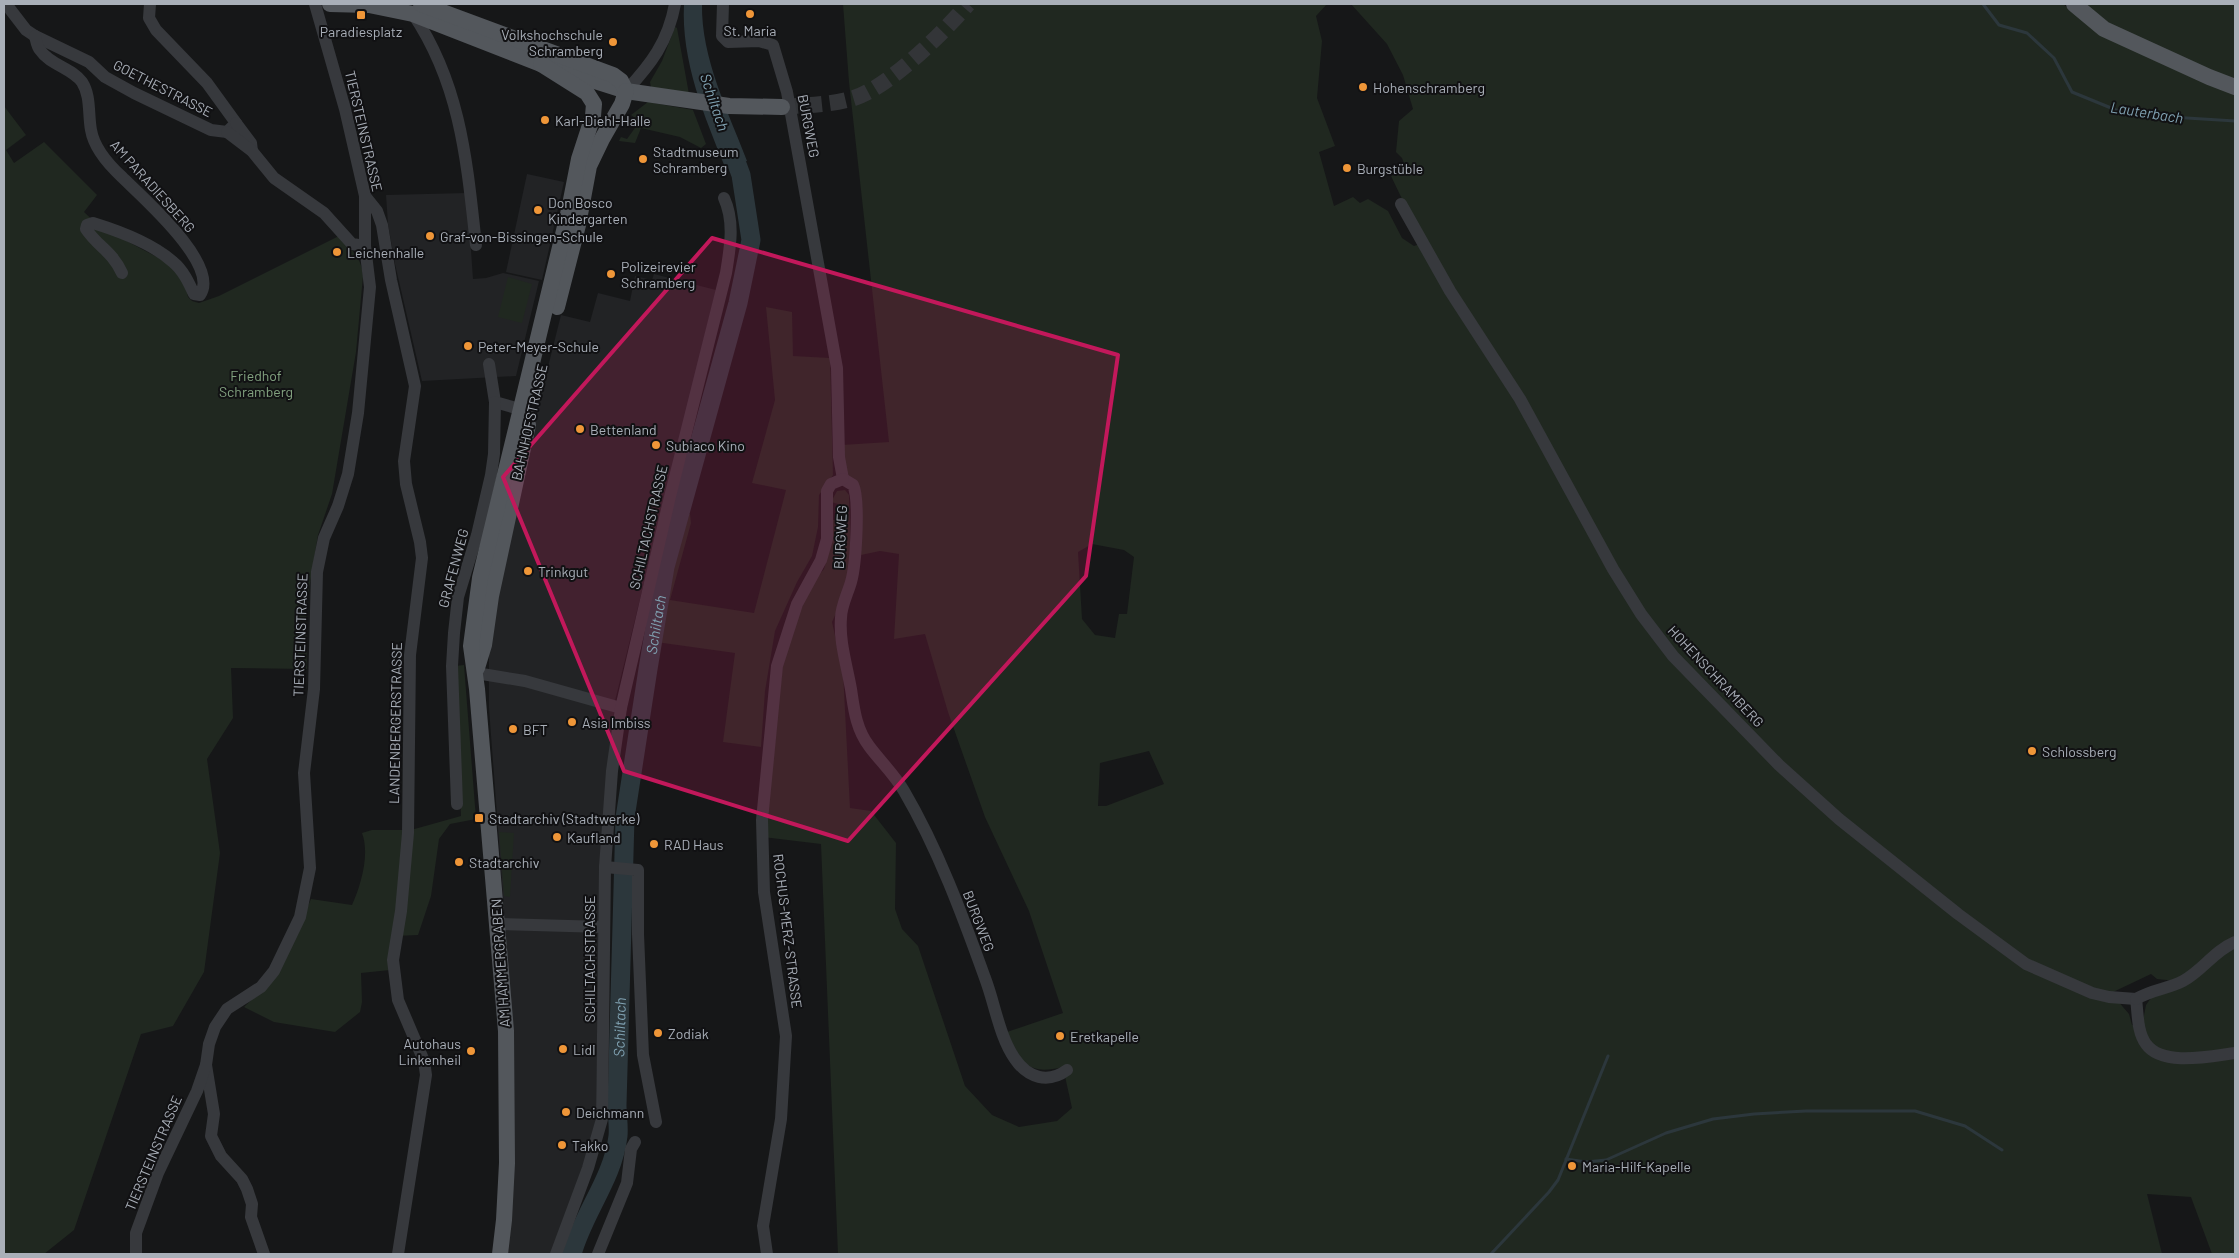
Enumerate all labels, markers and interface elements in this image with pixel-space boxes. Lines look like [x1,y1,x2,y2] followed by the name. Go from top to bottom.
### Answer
[744,8,756,20] marker: St. Maria
[355,9,367,21] marker: Paradiesplatz
[724,22,776,39] place label: St. Maria
[320,23,402,40] place label: Paradiesplatz
[501,26,603,59] place label: Volkshochschule Schramberg
[607,36,619,48] marker: Volkshochschule Schramberg
[111,56,215,120] street label: GOETHESTRASSE
[342,69,386,193] street label: TIERSTEINSTRASSE
[697,71,733,133] water label: Schiltach
[1373,79,1485,96] place label: Hohenschramberg
[1357,81,1369,93] marker: Hohenschramberg
[795,93,823,159] street label: BURGWEG
[2109,97,2185,127] water label: Lauterbach
[555,112,651,129] place label: Karl-Diehl-Halle
[539,114,551,126] marker: Karl-Diehl-Halle
[107,136,199,236] street label: AM PARADIESBERG
[653,143,739,176] place label: Stadtmuseum Schramberg
[637,153,649,165] marker: Stadtmuseum Schramberg
[1357,160,1423,177] place label: Burgstüble
[1341,162,1353,174] marker: Burgstüble
[548,194,627,227] place label: Don Bosco Kindergarten
[532,204,544,216] marker: Don Bosco Kindergarten
[440,228,603,245] place label: Graf-von-Bissingen-Schule
[424,230,436,242] marker: Graf-von-Bissingen-Schule
[347,244,424,261] place label: Leichenhalle
[331,246,343,258] marker: Leichenhalle
[621,258,696,291] place label: Polizeirevier Schramberg
[605,268,617,280] marker: Polizeirevier Schramberg
[478,338,599,355] place label: Peter-Meyer-Schule
[462,340,474,352] marker: Peter-Meyer-Schule
[507,362,551,482] street label: BAHNHOFSTRASSE
[219,367,293,400] park label: Friedhof Schramberg
[590,421,657,438] place label: Bettenland
[574,423,586,435] marker: Bettenland
[666,437,745,454] place label: Subiaco Kino
[650,439,662,451] marker: Subiaco Kino
[625,463,671,591] street label: SCHILTACHSTRASSE
[830,505,850,569] street label: BURGWEG
[434,527,472,609] street label: GRAFENWEG
[538,563,588,580] place label: Trinkgut
[522,565,534,577] marker: Trinkgut
[289,573,311,697] street label: TIERSTEINSTRASSE
[642,594,669,656] water label: Schiltach
[1665,622,1767,730] street label: HOHENSCHRAMBERG
[385,642,405,804] street label: LANDENBERGERSTRASSE
[582,714,651,731] place label: Asia Imbiss
[566,716,578,728] marker: Asia Imbiss
[523,721,548,738] place label: BFT
[507,723,519,735] marker: BFT
[2042,743,2117,760] place label: Schlossberg
[2026,745,2038,757] marker: Schlossberg
[489,810,640,827] place label: Stadtarchiv (Stadtwerke)
[473,812,485,824] marker: Stadtarchiv (Stadtwerke)
[567,829,621,846] place label: Kaufland
[551,831,563,843] marker: Kaufland
[664,836,724,853] place label: RAD Haus
[648,838,660,850] marker: RAD Haus
[770,853,806,1009] street label: ROCHUS-MERZ-STRASSE
[469,854,540,871] place label: Stadtarchiv
[453,856,465,868] marker: Stadtarchiv
[960,888,998,954] street label: BURGWEG
[581,895,598,1023] street label: SCHILTACHSTRASSE
[487,898,513,1028] street label: AM HAMMERGRABEN
[609,997,629,1057] water label: Schiltach
[668,1025,709,1042] place label: Zodiak
[652,1027,664,1039] marker: Zodiak
[1070,1028,1139,1045] place label: Eretkapelle
[1054,1030,1066,1042] marker: Eretkapelle
[399,1035,461,1068] place label: Autohaus Linkenheil
[573,1041,595,1058] place label: Lidl
[557,1043,569,1055] marker: Lidl
[465,1045,477,1057] marker: Autohaus Linkenheil
[121,1093,185,1213] street label: TIERSTEINSTRASSE
[576,1104,644,1121] place label: Deichmann
[560,1106,572,1118] marker: Deichmann
[572,1137,608,1154] place label: Takko
[556,1139,568,1151] marker: Takko
[1582,1158,1691,1175] place label: Maria-Hilf-Kapelle
[1566,1160,1578,1172] marker: Maria-Hilf-Kapelle

